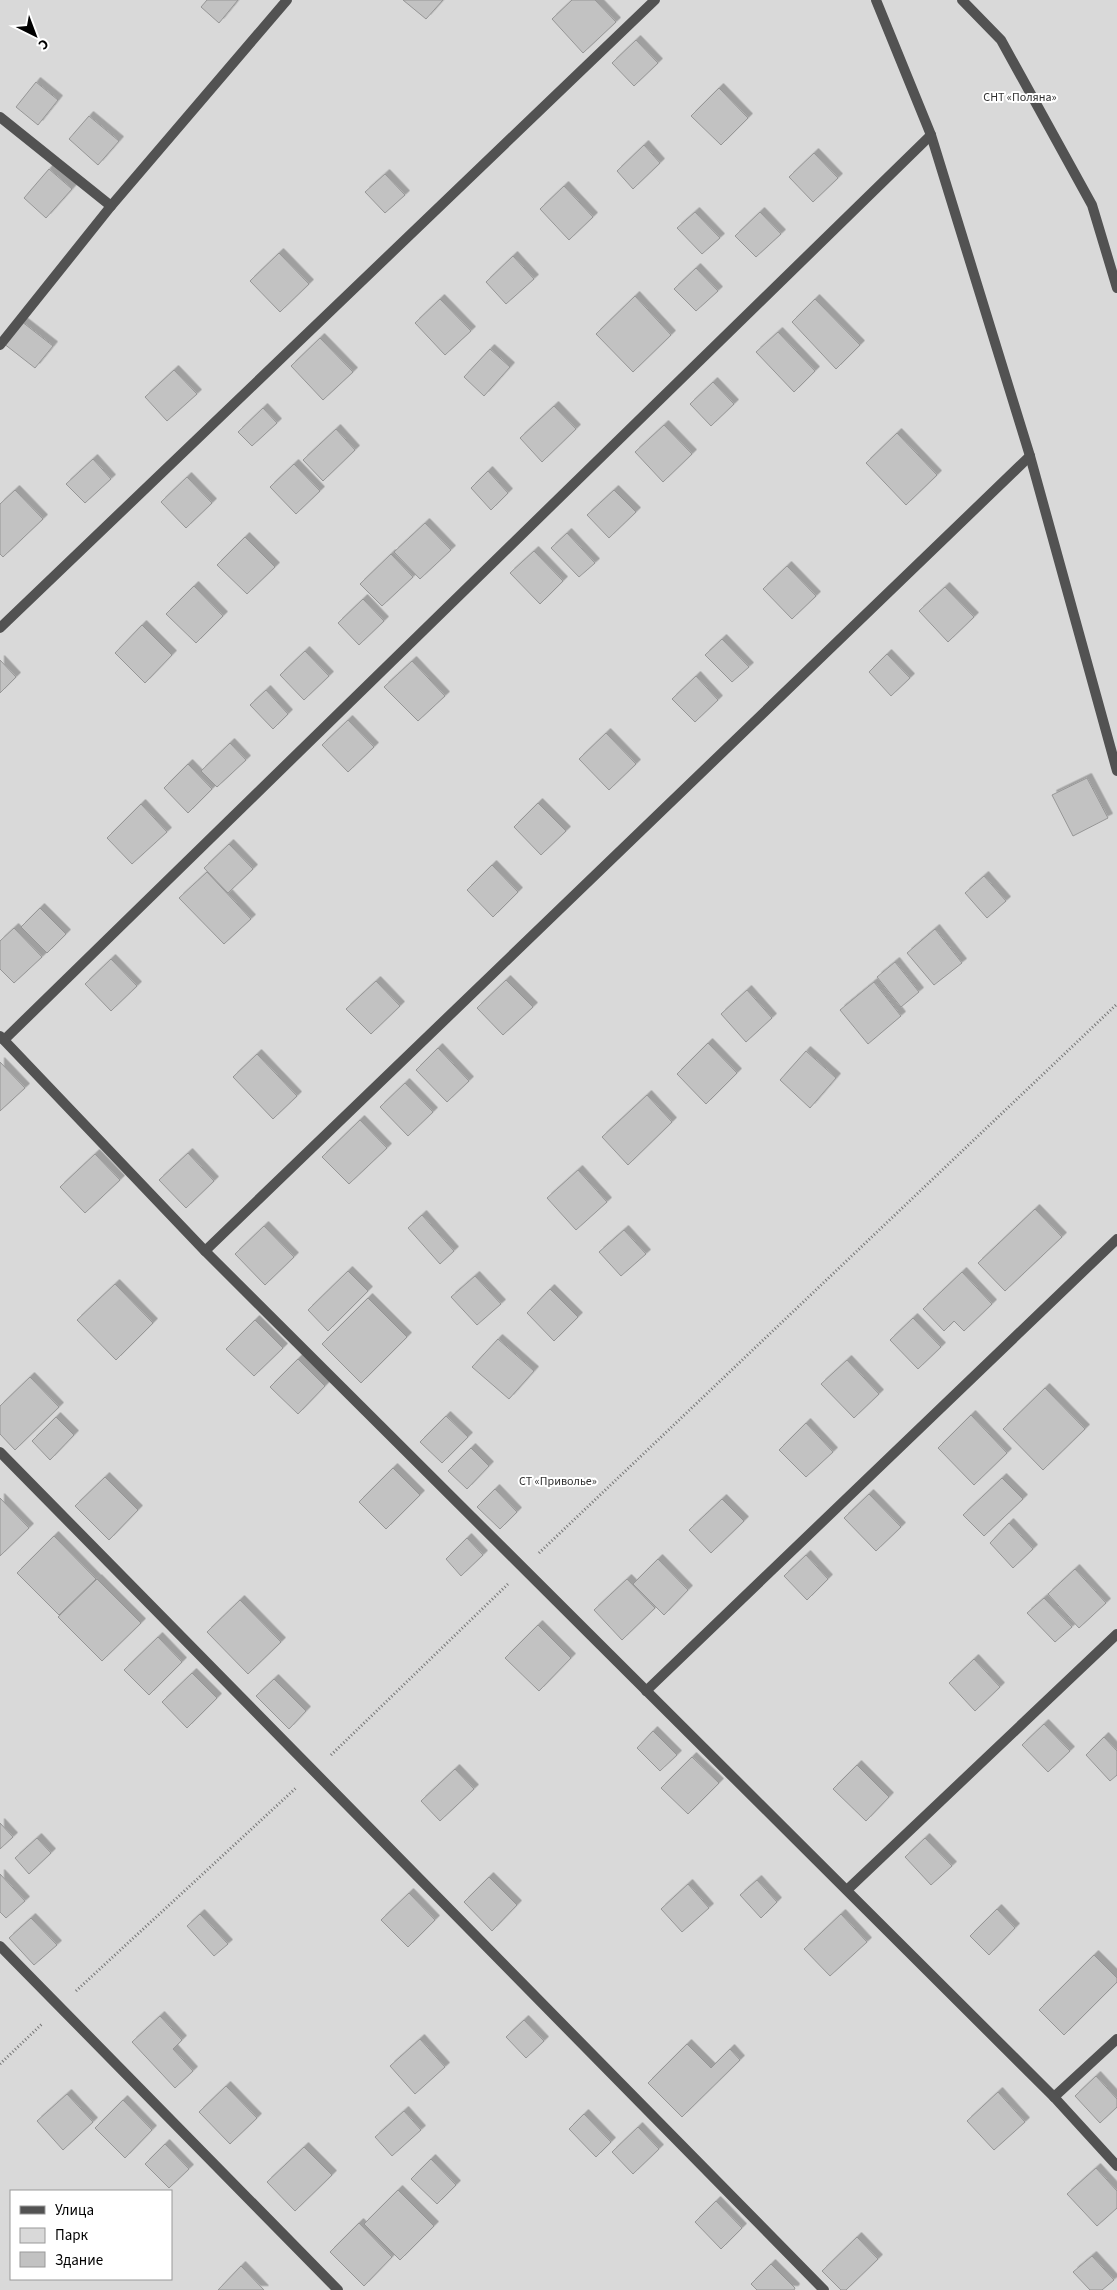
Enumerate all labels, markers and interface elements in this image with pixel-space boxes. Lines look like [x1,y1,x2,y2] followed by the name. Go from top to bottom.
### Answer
[10,10,60,60] north arrow
[33,34,53,54] text: С
[983,89,1057,106] park label: СНТ «Поляна»
[519,1473,597,1490] park label: СТ «Приволье»
[10,2190,172,2280] legend
[55,2200,94,2221] text: Улица
[55,2225,89,2246] text: Парк
[55,2250,103,2271] text: Здание

